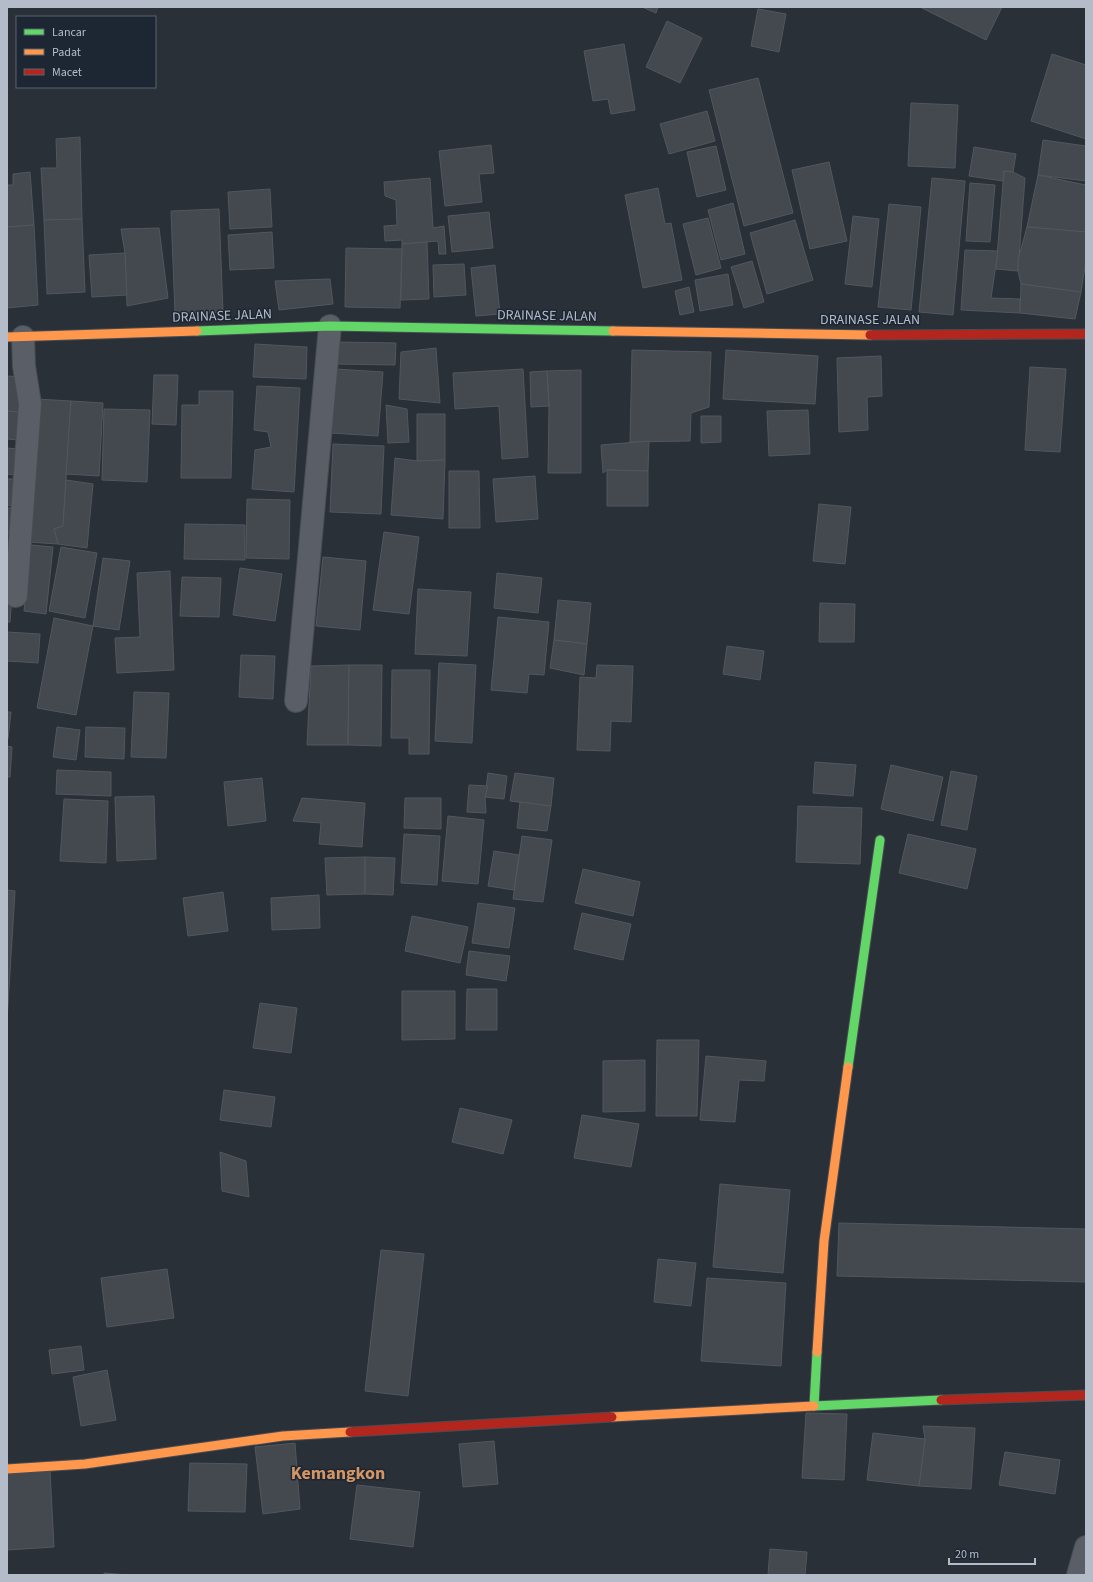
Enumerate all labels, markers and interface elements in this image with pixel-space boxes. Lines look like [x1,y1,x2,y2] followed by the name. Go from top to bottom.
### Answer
[16,16,156,88] legend
[52,24,87,41] text: Lancar
[52,44,81,61] text: Padat
[52,64,82,81] text: Macet
[172,304,272,328] street label: DRAINASE JALAN
[497,305,597,327] street label: DRAINASE JALAN
[820,310,920,330] street label: DRAINASE JALAN
[291,1461,385,1486] district label: Kemangkon
[949,1540,1035,1566] scale bar
[955,1546,979,1563] text: 20 m

